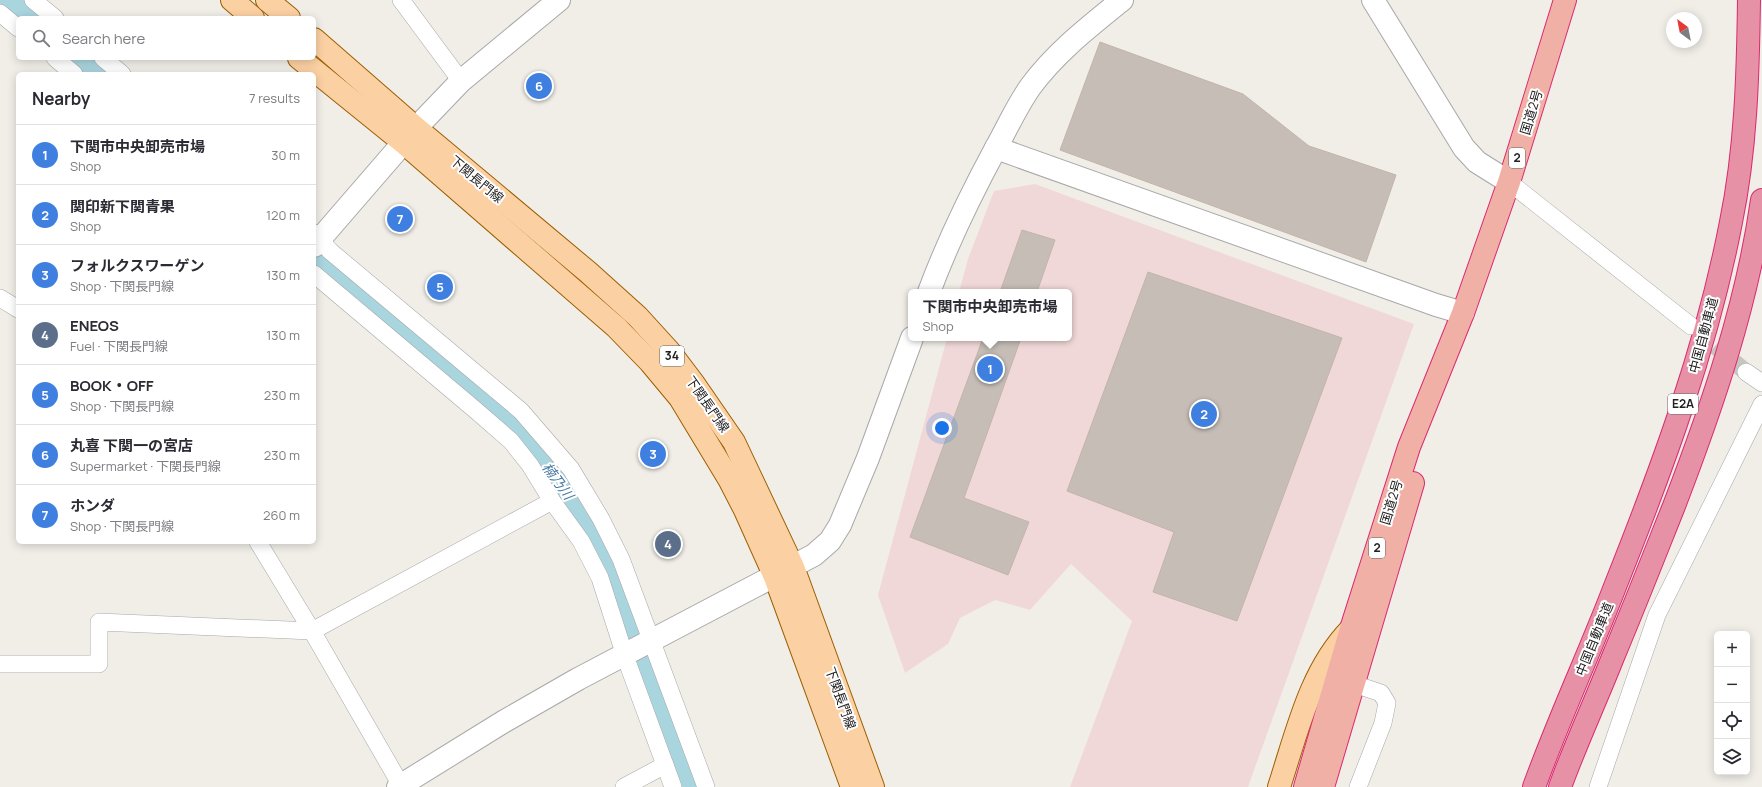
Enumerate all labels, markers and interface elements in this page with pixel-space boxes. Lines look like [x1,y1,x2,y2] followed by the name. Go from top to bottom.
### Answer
[1666,12,1702,48] north arrow
[16,16,316,60] search box
[30,27,52,49] icon: search
[62,28,145,49] text: Search here
[526,71,552,101] pin: 6
[32,87,90,110] text: Nearby
[1516,87,1546,137] street label: 国道2号
[249,89,300,107] text: 7 results
[70,136,205,157] text: 下関市中央卸売市場
[42,146,48,164] text: 1
[271,146,300,164] text: 30 m
[1509,148,1525,168] road number: 2
[446,151,508,207] street label: 下関長門線
[70,157,101,175] text: Shop
[70,196,175,217] text: 関印新下関青果
[387,204,413,234] pin: 7
[41,206,49,224] text: 2
[266,206,300,224] text: 120 m
[70,217,101,235] text: Shop
[70,255,205,276] text: フォルクスワーゲン
[41,266,49,284] text: 3
[266,266,300,284] text: 130 m
[427,272,453,302] pin: 5
[70,277,174,295] text: Shop · 下関長門線
[908,289,1072,341] popup
[1684,295,1722,375] street label: 中国自動車道
[922,296,1058,317] text: 下関市中央卸売市場
[70,315,119,336] text: ENEOS
[922,317,954,335] text: Shop
[41,326,49,344] text: 4
[266,326,300,344] text: 130 m
[70,337,168,355] text: Fuel · 下関長門線
[660,346,684,366] road number: 34
[977,354,1003,384] pin: 1
[682,372,734,436] street label: 下関長門線
[70,375,154,396] text: BOOK・OFF
[41,386,49,404] text: 5
[264,386,300,404] text: 230 m
[1668,394,1698,414] road number: E2A
[70,397,174,415] text: Shop · 下関長門線
[1191,399,1217,429] pin: 2
[932,418,952,438] your location
[70,435,193,456] text: 丸喜 下関一の宮店
[640,439,666,469] pin: 3
[41,446,49,464] text: 6
[264,446,300,464] text: 230 m
[70,457,221,475] text: Supermarket · 下関長門線
[538,458,580,505] water label: 楠乃川
[1376,477,1406,527] street label: 国道2号
[70,495,115,516] text: ホンダ
[42,506,48,524] text: 7
[263,506,300,524] text: 260 m
[70,517,174,535] text: Shop · 下関長門線
[655,529,681,559] pin: 4
[1369,538,1385,558] road number: 2
[1571,599,1617,679] street label: 中国自動車道
[1714,631,1750,775] map controls
[1714,631,1750,667] button: +
[821,664,861,732] street label: 下関長門線
[1714,667,1750,703] button: −
[1714,703,1750,739] button: locate
[1714,739,1750,775] button: layers

